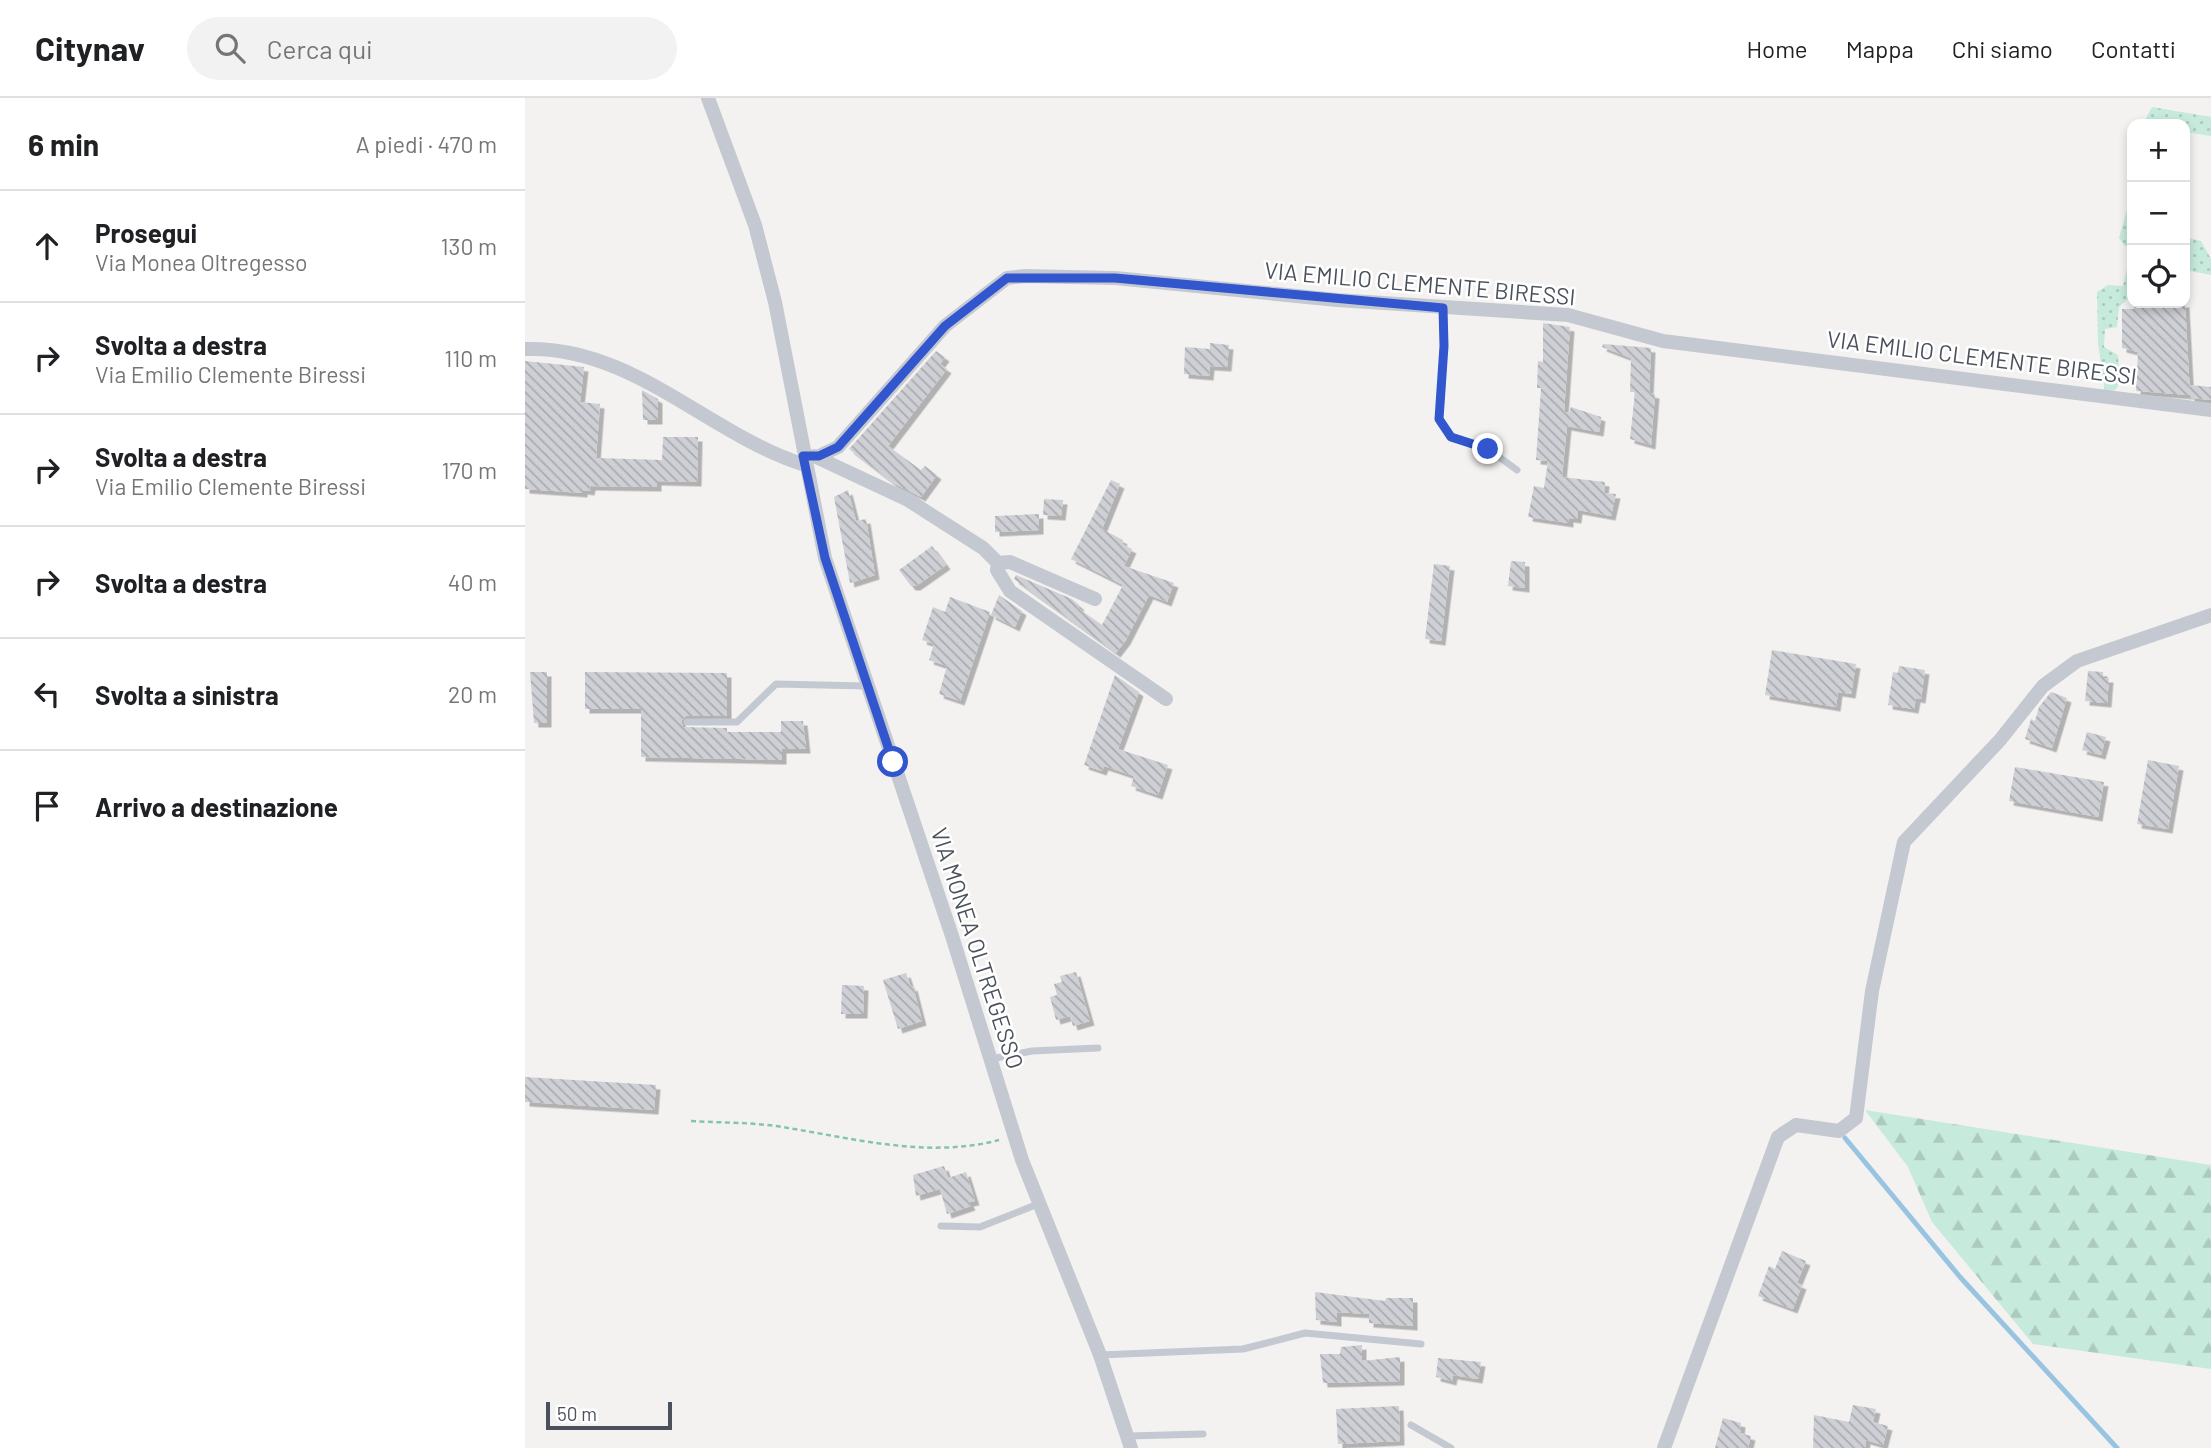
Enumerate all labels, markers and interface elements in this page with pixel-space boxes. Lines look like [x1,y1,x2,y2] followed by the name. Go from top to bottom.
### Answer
[187,17,677,80] search box
[35,28,145,68] text: Citynav
[211,29,249,67] icon: search
[267,33,373,64] text: Cerca qui
[1746,34,1808,63] text: Home
[1846,34,1914,63] text: Mappa
[1952,34,2053,63] text: Chi siamo
[2091,34,2176,63] text: Contatti
[2127,119,2190,308] map controls
[2127,119,2190,182] button: +
[28,126,99,162] text: 6 min
[356,130,497,158] text: A piedi · 470 m
[2127,182,2190,245] button: −
[95,217,197,248] text: Prosegui
[28,227,66,265] icon: ahead
[440,232,497,260] text: 130 m
[2127,245,2190,308] button: locate
[95,248,308,276] text: Via Monea Oltregesso
[1263,255,1577,311] street label: VIA EMILIO CLEMENTE BIRESSI
[1825,324,2139,390] street label: VIA EMILIO CLEMENTE BIRESSI
[95,329,267,360] text: Svolta a destra
[28,339,66,377] icon: right
[444,344,497,372] text: 110 m
[95,360,366,388] text: Via Emilio Clemente Biressi
[1472,433,1503,464] route end
[95,441,267,472] text: Svolta a destra
[28,451,66,489] icon: right
[441,456,497,484] text: 170 m
[95,472,366,500] text: Via Emilio Clemente Biressi
[28,563,66,601] icon: right
[95,567,267,598] text: Svolta a destra
[448,568,497,596] text: 40 m
[28,675,66,713] icon: left
[95,679,279,710] text: Svolta a sinistra
[448,680,497,708] text: 20 m
[877,746,908,777] route start
[28,787,66,825] icon: arrive
[95,791,338,822] text: Arrivo a destinazione
[926,824,1030,1072] street label: VIA MONEA OLTREGESSO
[546,1399,672,1431] scale bar
[557,1402,597,1425] text: 50 m

